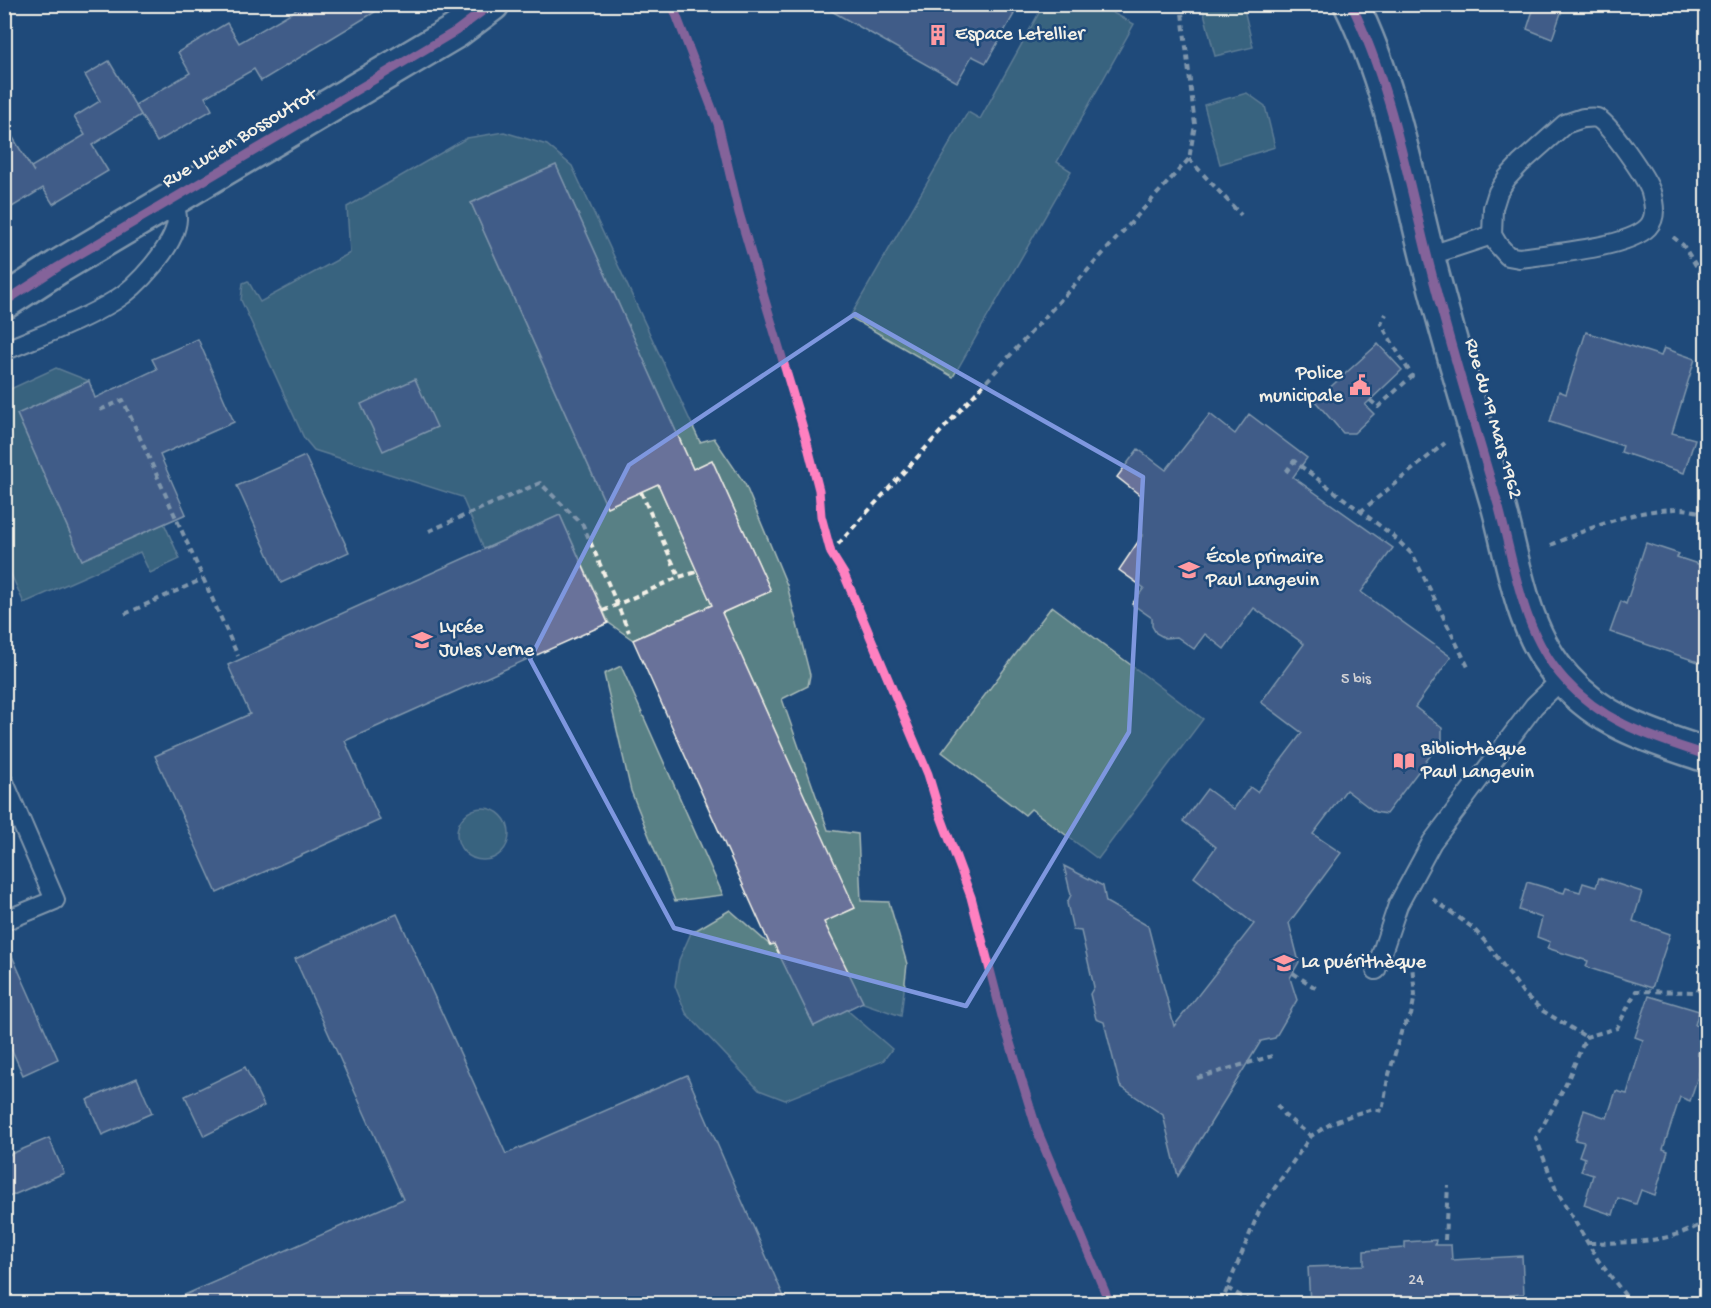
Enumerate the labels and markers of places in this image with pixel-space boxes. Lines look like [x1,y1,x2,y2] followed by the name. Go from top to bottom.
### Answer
[926,23,950,47] building icon: Espace Letellier
[955,24,1086,47] place label: Espace Letellier
[1259,363,1344,409] place label: Police municipale
[1348,373,1372,397] public building icon: Police municipale
[1205,546,1324,593] place label: École primaire Paul Langevin
[1177,558,1201,582] school or university icon: École primaire Paul Langevin
[439,617,535,663] place label: Lycée Jules Verne
[410,628,434,652] school or university icon: Lycée Jules Verne
[1420,739,1534,785] place label: Bibliothèque Paul Langevin
[1392,749,1416,773] library icon: Bibliothèque Paul Langevin
[1272,951,1296,975] school or university icon: La puérithèque
[1301,952,1427,975] place label: La puérithèque

